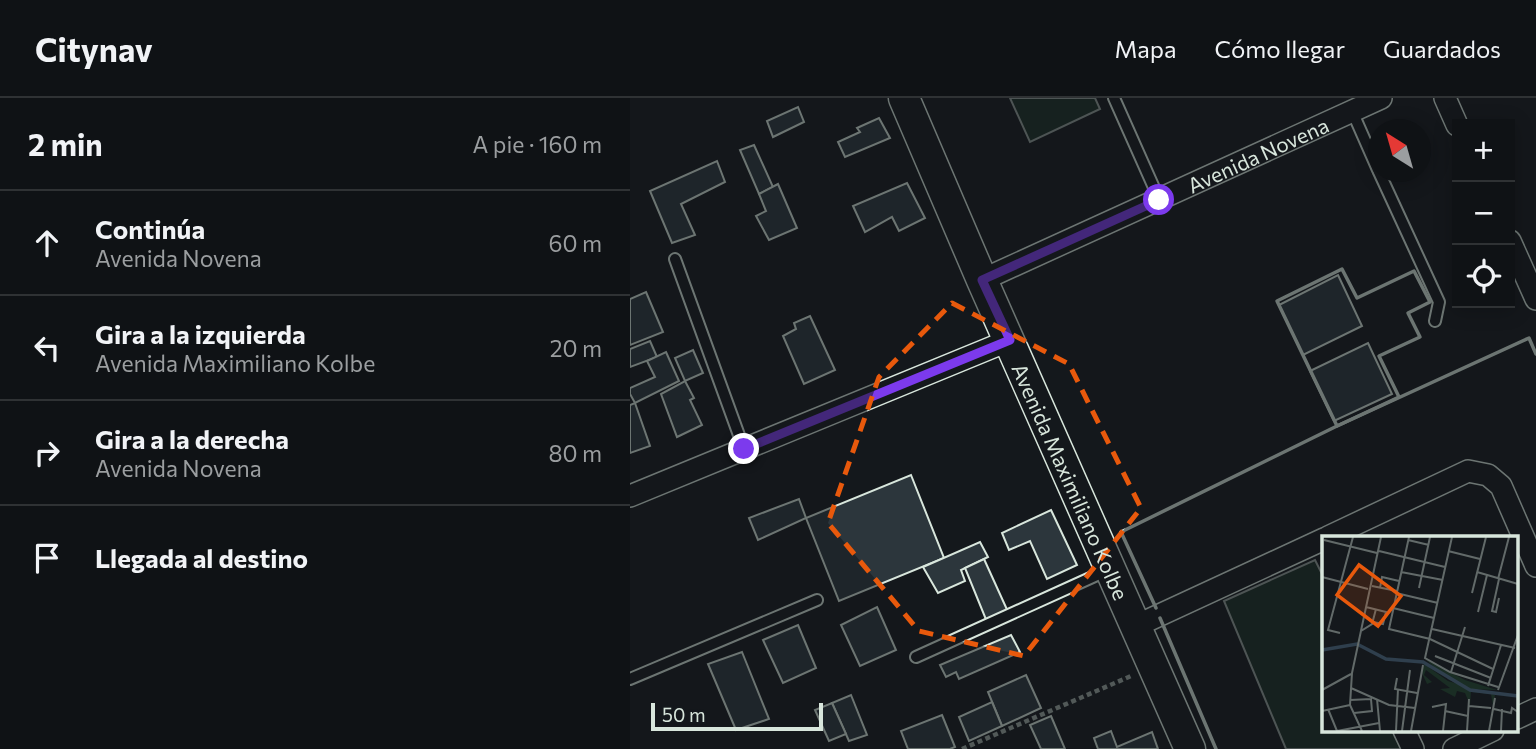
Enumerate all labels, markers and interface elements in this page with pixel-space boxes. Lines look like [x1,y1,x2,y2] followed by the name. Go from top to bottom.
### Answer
[35,28,153,69] text: Citynav
[1114,34,1177,63] text: Mapa
[1215,34,1345,63] text: Cómo llegar
[1383,34,1501,63] text: Guardados
[1183,111,1332,197] street label: Avenida Novena
[1368,119,1431,182] north arrow
[1452,119,1515,308] map controls
[1452,119,1515,182] button: +
[28,125,103,162] text: 2 min
[473,130,602,158] text: A pie · 160 m
[1452,182,1515,245] button: −
[1143,184,1174,215] route start
[95,213,205,244] text: Continúa
[28,224,66,262] icon: ahead
[549,229,602,257] text: 60 m
[95,244,262,272] text: Avenida Novena
[1452,245,1515,308] button: locate
[95,318,306,349] text: Gira a la izquierda
[28,329,66,367] icon: left
[550,334,602,362] text: 20 m
[95,349,375,377] text: Avenida Maximiliano Kolbe
[1008,359,1135,603] street label: Avenida Maximiliano Kolbe
[95,423,289,454] text: Gira a la derecha
[728,433,759,464] route end
[28,434,66,472] icon: right
[549,439,602,467] text: 80 m
[95,454,262,482] text: Avenida Novena
[1322,536,1518,732] inset map
[28,539,66,577] icon: arrive
[95,542,308,573] text: Llegada al destino
[651,700,822,732] scale bar
[662,703,706,726] text: 50 m

